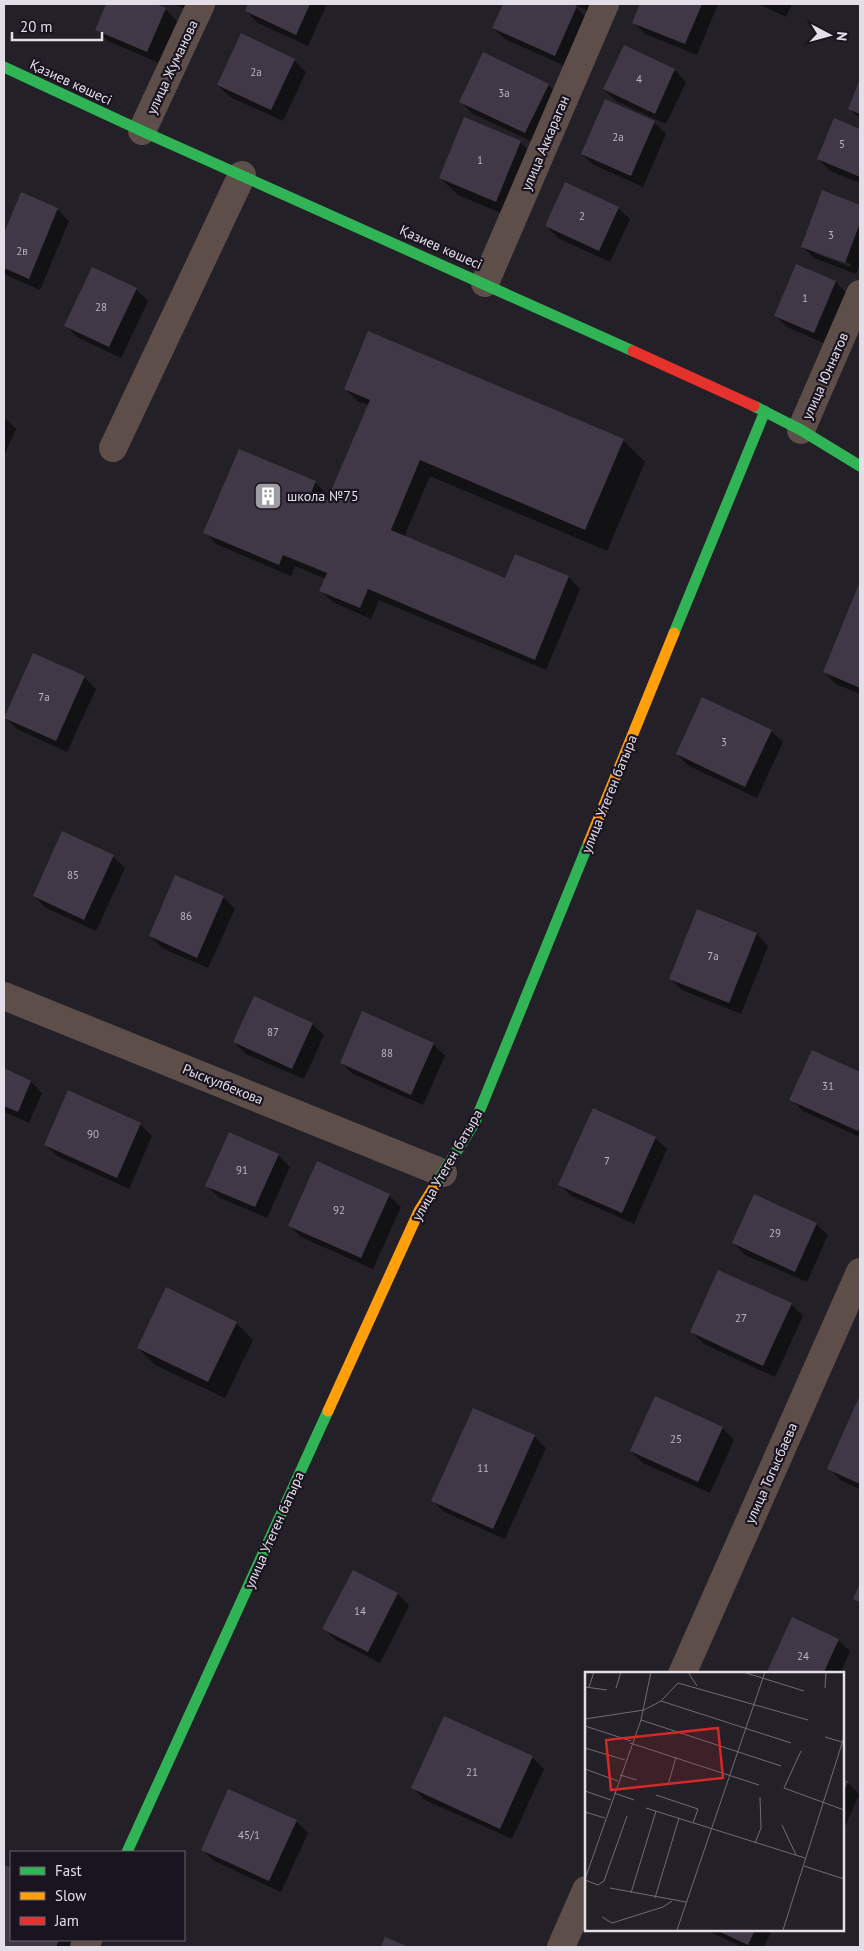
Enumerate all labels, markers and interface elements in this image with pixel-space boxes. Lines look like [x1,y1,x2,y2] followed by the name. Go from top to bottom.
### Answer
[12,10,102,42] scale bar
[804,10,854,60] north arrow
[20,17,53,36] text: 20 m
[142,17,202,117] street label: улица Жуманова
[832,31,851,42] text: N
[27,55,115,109] street label: Қазиев көшесі
[250,65,262,79] house number: 2а
[636,72,642,86] house number: 4
[498,86,510,100] house number: 3а
[517,93,573,193] street label: улица Аккараган
[612,130,624,144] house number: 2а
[839,137,845,151] house number: 5
[477,153,483,167] house number: 1
[579,209,585,223] house number: 2
[397,221,485,273] street label: Қазиев көшесі
[828,228,834,242] house number: 3
[16,244,28,258] house number: 2в
[802,291,808,305] house number: 1
[95,300,107,314] house number: 28
[798,329,852,422] street label: улица Юннатов
[253,481,283,511] building icon: школа №75
[287,487,359,505] place label: школа №75
[38,690,50,704] house number: 7а
[577,732,641,856] street label: улица Утеген батыра
[721,735,727,749] house number: 3
[67,868,79,882] house number: 85
[180,909,192,923] house number: 86
[707,949,719,963] house number: 7а
[267,1025,279,1039] house number: 87
[381,1046,393,1060] house number: 88
[180,1060,266,1108] street label: Рыскулбекова
[822,1079,834,1093] house number: 31
[408,1106,486,1224] street label: улица Утеген батыра
[87,1127,99,1141] house number: 90
[604,1154,610,1168] house number: 7
[236,1163,248,1177] house number: 91
[333,1203,345,1217] house number: 92
[769,1226,781,1240] house number: 29
[735,1311,747,1325] house number: 27
[741,1420,801,1526] street label: улица Тогысбаева
[670,1432,682,1446] house number: 25
[477,1461,489,1475] house number: 11
[240,1469,308,1591] street label: улица Утеген батыра
[354,1604,366,1618] house number: 14
[797,1649,809,1663] house number: 24
[585,1672,844,1931] inset map
[466,1765,478,1779] house number: 21
[238,1828,260,1842] house number: 45/1
[10,1851,185,1941] legend
[55,1861,82,1880] text: Fast
[55,1886,86,1905] text: Slow
[54,1911,79,1930] text: Jam

